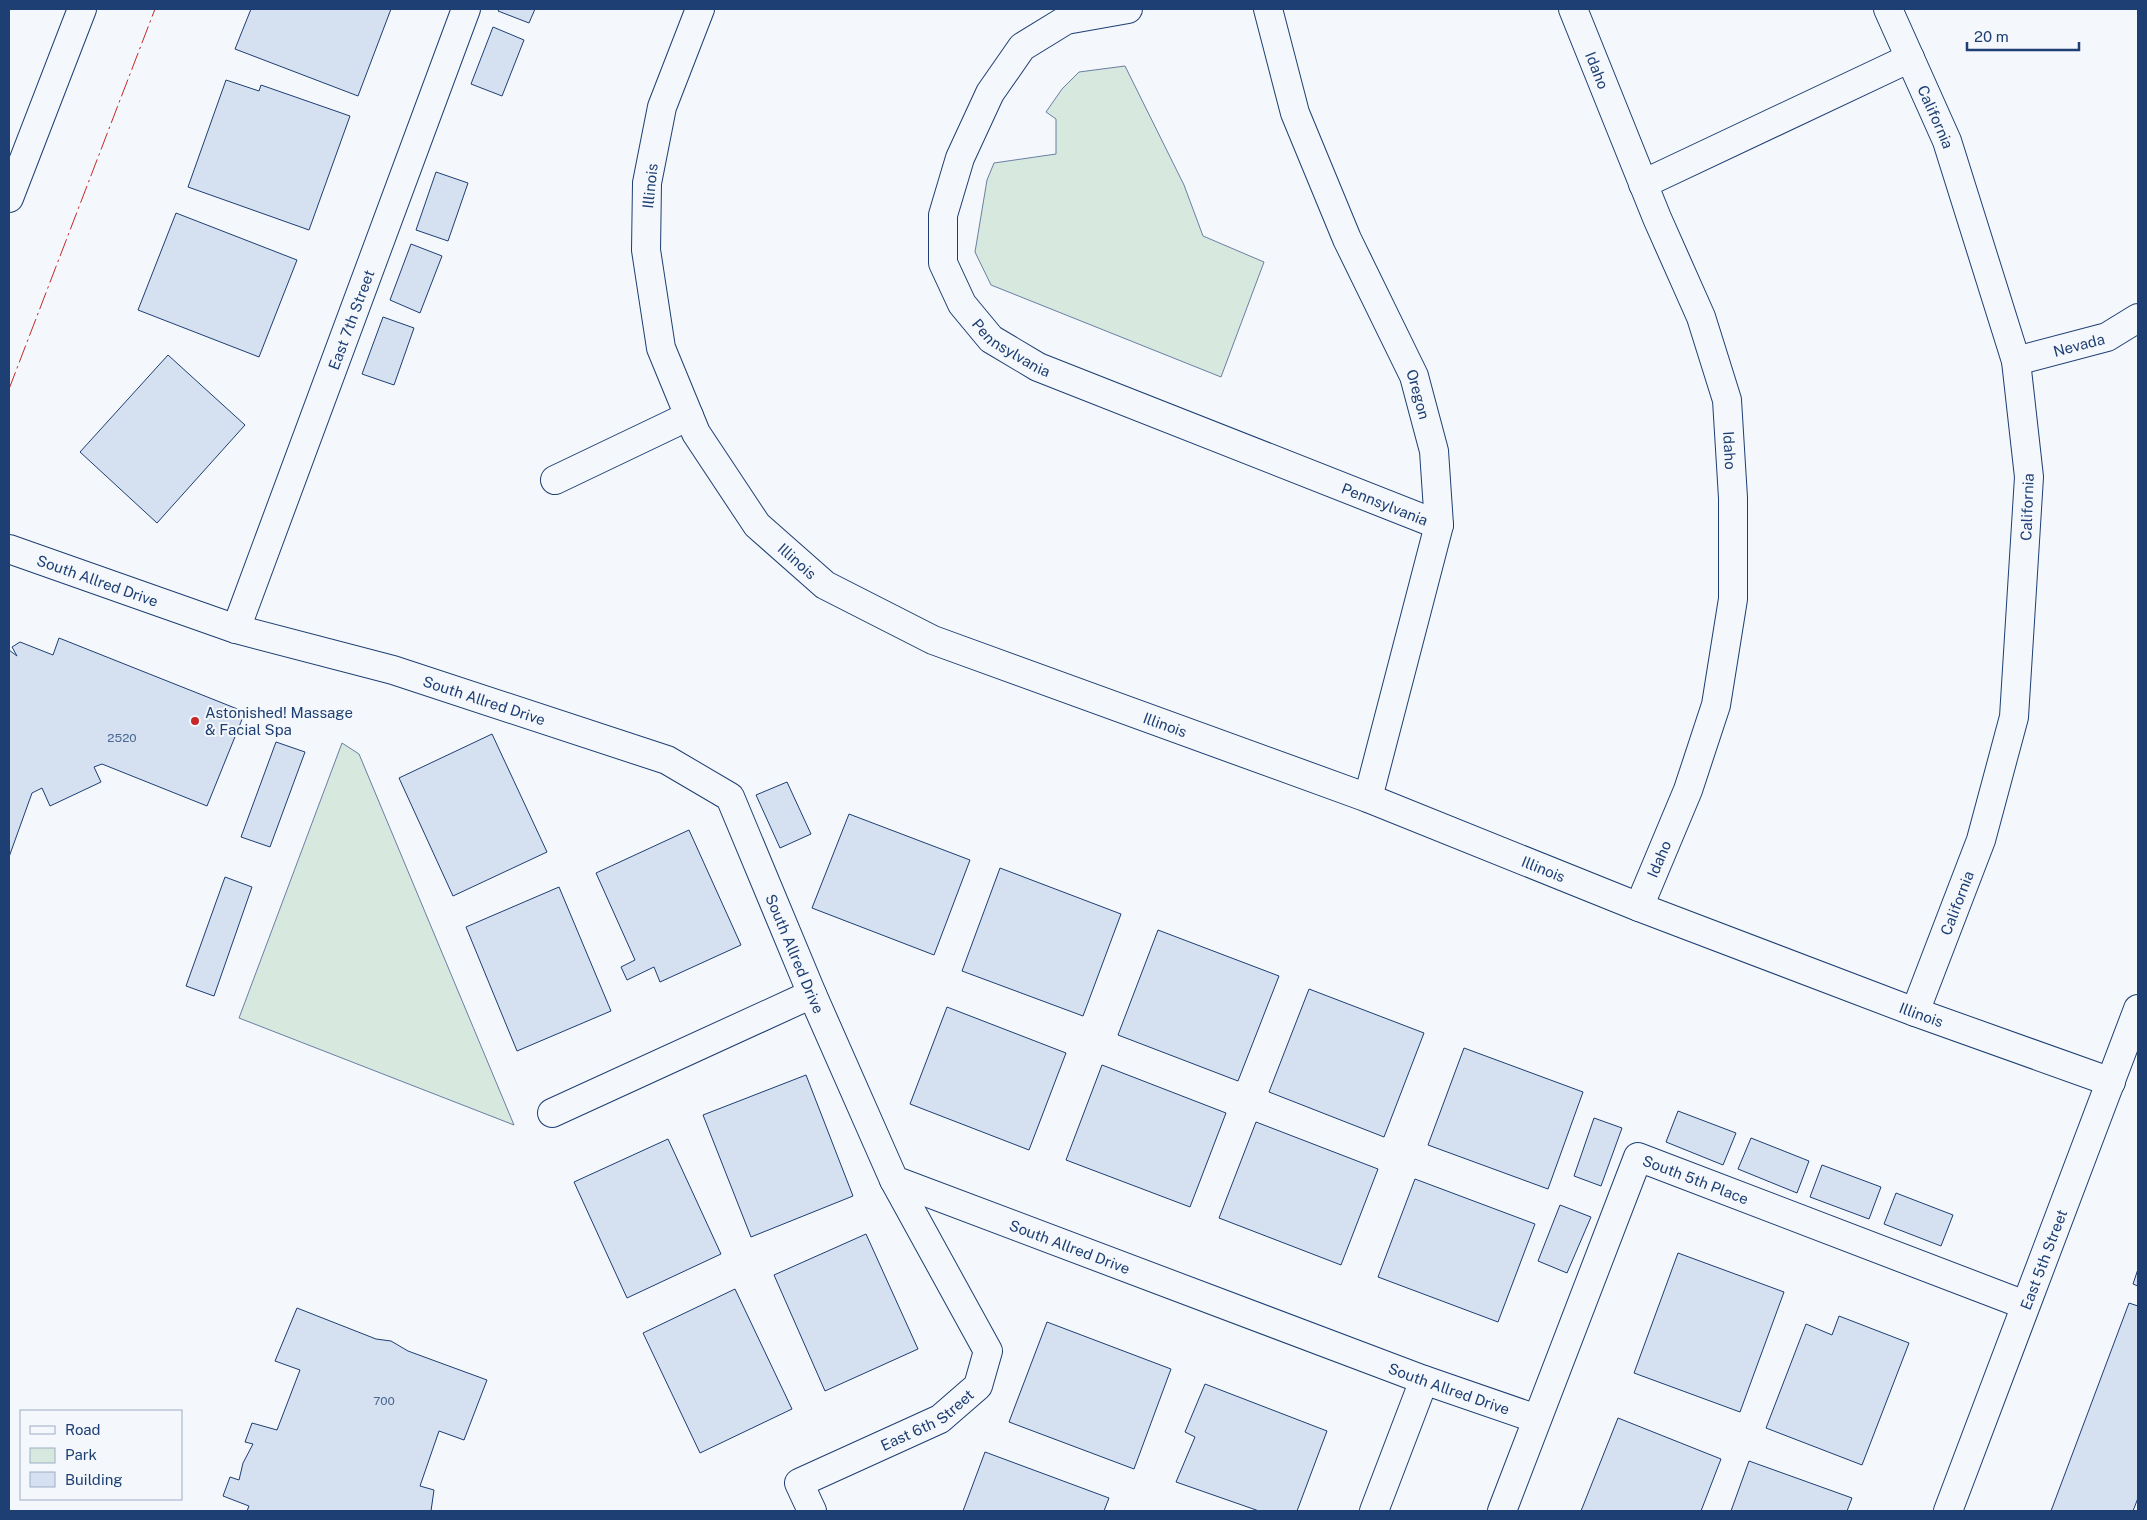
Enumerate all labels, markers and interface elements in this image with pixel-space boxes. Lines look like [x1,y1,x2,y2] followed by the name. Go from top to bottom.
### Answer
[1967,20,2080,52] scale bar
[1974,28,2009,45] text: 20 m
[1583,49,1613,91] street label: Idaho
[1915,82,1957,150] street label: California
[639,163,661,209] street label: Illinois
[324,267,377,372] street label: East 7th Street
[969,315,1053,380] street label: Pennsylvania
[2051,330,2106,359] street label: Nevada
[1403,366,1434,421] street label: Oregon
[1720,431,1740,470] street label: Idaho
[2017,473,2037,541] street label: California
[1339,479,1431,528] street label: Pennsylvania
[775,539,820,582] street label: Illinois
[35,551,161,609] street label: South Allred Drive
[421,672,548,728] street label: South Allred Drive
[205,704,353,738] place label: Astonished! Massage & Facial Spa
[1141,709,1189,740] street label: Illinois
[189,715,201,727] marker: Astonished! Massage & Facial Spa
[107,731,137,745] house number: 2520
[1644,838,1674,880] street label: Idaho
[1519,852,1568,885] street label: Illinois
[1937,868,1977,938] street label: California
[763,891,828,1016] street label: South Allred Drive
[1897,998,1946,1030] street label: Illinois
[1640,1151,1751,1207] street label: South 5th Place
[2017,1207,2070,1312] street label: East 5th Street
[1007,1216,1133,1277] street label: South Allred Drive
[1386,1359,1512,1417] street label: South Allred Drive
[878,1385,977,1453] street label: East 6th Street
[373,1394,395,1408] house number: 700
[20,1410,182,1500] legend
[65,1421,101,1438] text: Road
[65,1446,97,1463] text: Park
[65,1471,123,1488] text: Building

